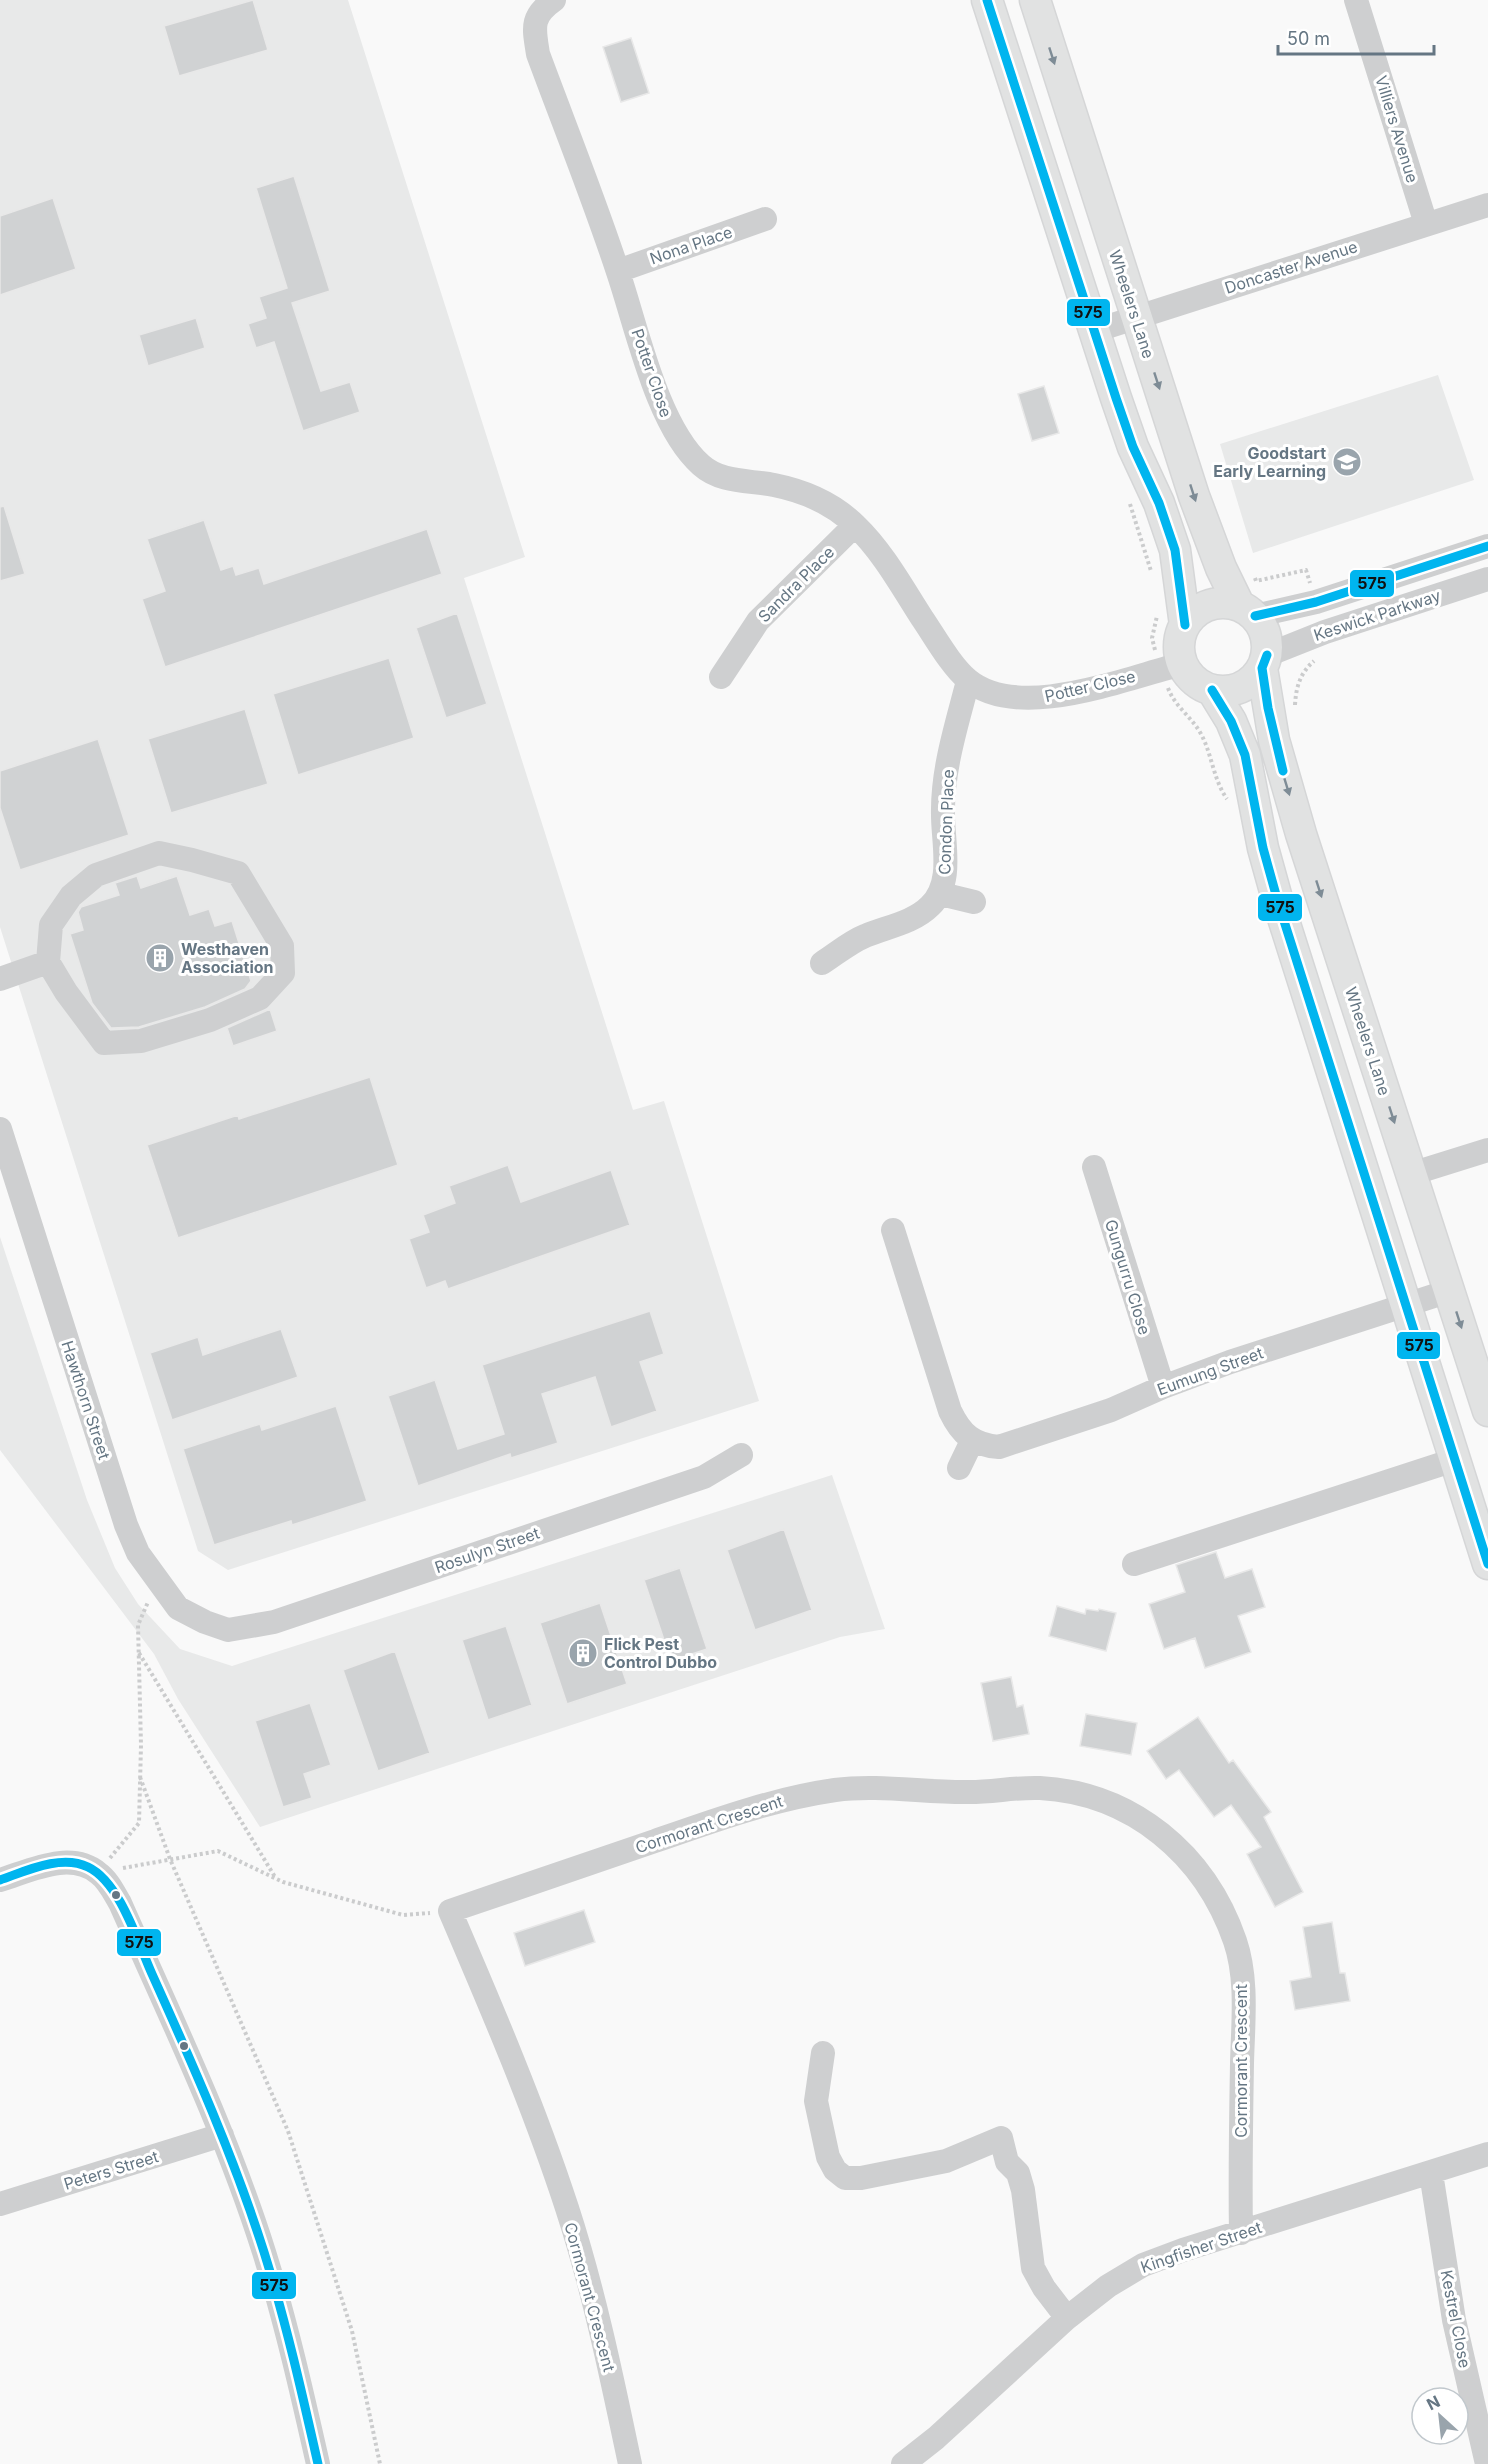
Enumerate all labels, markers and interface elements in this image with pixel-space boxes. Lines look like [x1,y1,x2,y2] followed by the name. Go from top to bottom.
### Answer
[1278,18,1434,56] scale bar
[1287,28,1330,49] text: 50 m
[1048,47,1058,65] one-way arrow
[1371,73,1423,185] street label: Villiers Avenue
[647,222,735,268] street label: Nona Place
[1222,236,1360,298] street label: Doncaster Avenue
[1105,247,1159,361] street label: Wheelers Lane
[1066,298,1111,327] line badge: 575
[1073,302,1103,322] text: 575
[627,326,677,420] street label: Potter Close
[1153,372,1162,390] one-way arrow
[1213,443,1326,481] place label: Goodstart Early Learning
[1331,446,1363,478] school or university icon: Goodstart Early Learning
[1188,484,1198,502] one-way arrow
[754,542,838,626] street label: Sandra Place
[1349,569,1395,598] line badge: 575
[1357,573,1387,593] text: 575
[1311,585,1443,645] street label: Keswick Parkway
[1043,666,1137,706] street label: Potter Close
[934,769,958,875] street label: Condon Place
[1283,778,1292,796] one-way arrow
[1315,880,1324,898] one-way arrow
[1257,893,1303,922] line badge: 575
[1265,897,1295,917] text: 575
[181,939,274,977] place label: Westhaven Association
[144,942,176,974] building icon: Westhaven Association
[1341,984,1395,1098] street label: Wheelers Lane
[1388,1106,1397,1124] one-way arrow
[1101,1217,1155,1337] street label: Gungurru Close
[1454,1311,1464,1329] one-way arrow
[1396,1331,1441,1360] line badge: 575
[1404,1335,1434,1355] text: 575
[57,1338,115,1462] street label: Hawthorn Street
[1154,1343,1266,1399] street label: Eumung Street
[432,1523,542,1577] street label: Rosulyn Street
[604,1634,717,1672] place label: Flick Pest Control Dubbo
[567,1637,599,1669] building icon: Flick Pest Control Dubbo
[633,1791,785,1857] street label: Cormorant Crescent
[110,1889,122,1901] unlabelled marker
[116,1928,162,1957] line badge: 575
[124,1932,154,1952] text: 575
[1231,1984,1251,2138] street label: Cormorant Crescent
[178,2040,190,2052] unlabelled marker
[61,2146,161,2194] street label: Peters Street
[1138,2217,1264,2277] street label: Kingfisher Street
[560,2220,620,2374] street label: Cormorant Crescent
[1437,2268,1475,2370] street label: Kestrel Close
[251,2271,297,2300] line badge: 575
[259,2275,289,2295] text: 575
[1410,2386,1470,2446] north arrow
[1423,2391,1443,2414] text: N

